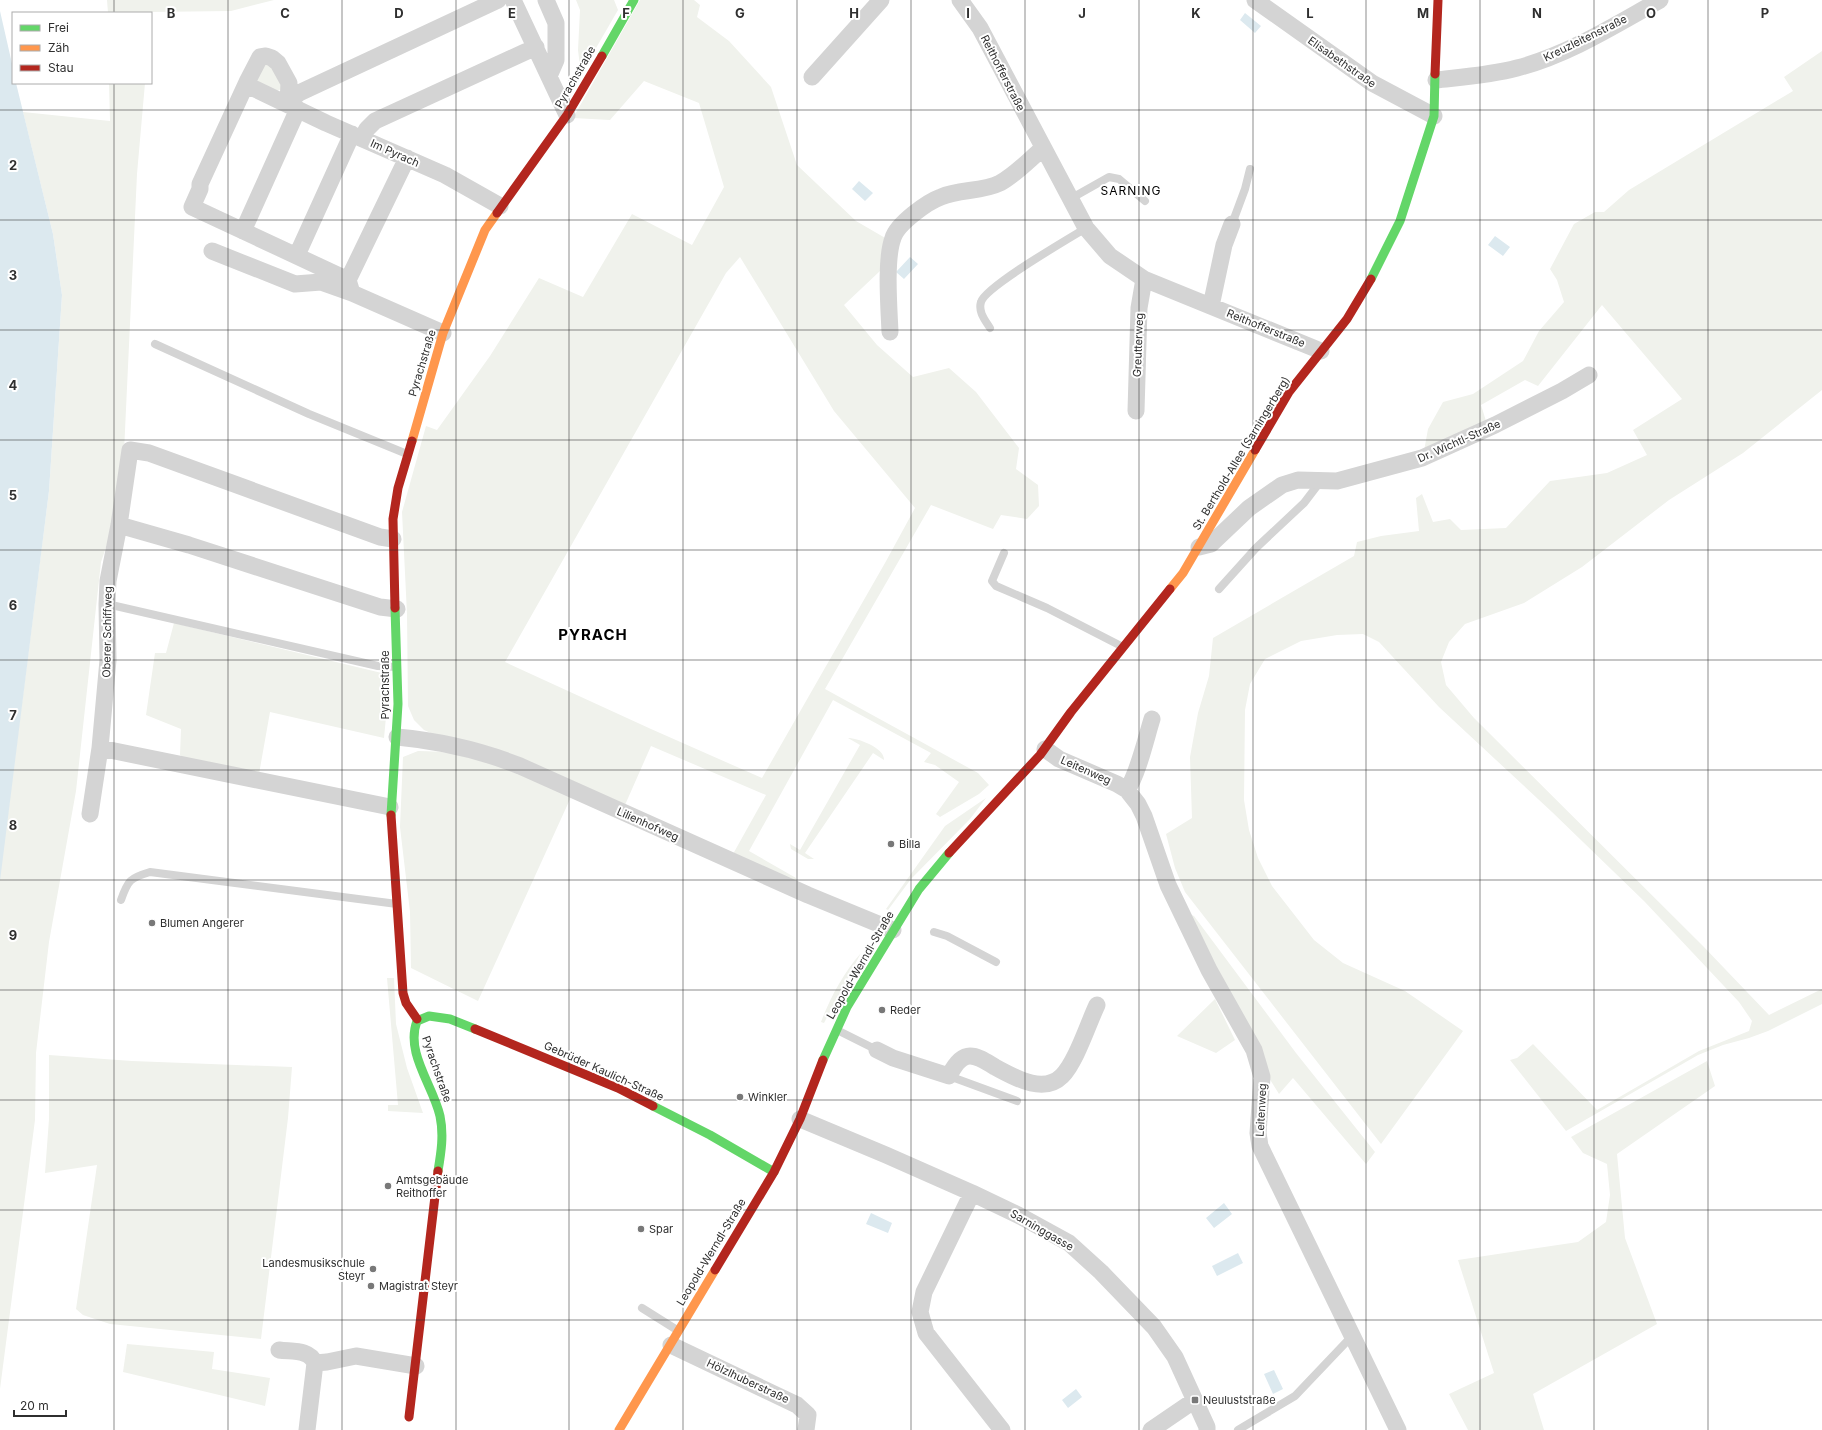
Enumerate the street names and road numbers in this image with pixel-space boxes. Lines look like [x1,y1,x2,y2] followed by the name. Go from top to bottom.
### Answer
[1541,12,1629,64] street label: Kreuzleitenstraße
[978,33,1028,113] street label: Reithofferstraße
[1305,33,1379,91] street label: Elisabethstraße
[552,44,598,110] street label: Pyrachstraße
[368,136,422,170] street label: Im Pyrach
[1225,306,1307,350] street label: Reithofferstraße
[1130,313,1146,377] street label: Greutterweg
[405,328,439,398] street label: Pyrachstraße
[1189,374,1293,532] street label: St. Berthold-Allee (Sarningerberg)
[1415,416,1503,466] street label: Dr. Wichtl-Straße
[99,586,115,678] street label: Oberer Schiffweg
[378,650,392,720] street label: Pyrachstraße
[1059,753,1113,787] street label: Leitenweg
[615,804,681,844] street label: Lilienhofweg
[823,908,897,1022] street label: Leopold-Werndl-Straße
[419,1034,455,1104] street label: Pyrachstraße
[542,1038,666,1104] street label: Gebrüder Kaulich-Straße
[1253,1083,1269,1137] street label: Leitenweg
[673,1196,749,1308] street label: Leopold-Werndl-Straße
[1008,1206,1076,1254] street label: Sarninggasse
[705,1356,791,1406] street label: Hölzlhuberstraße

